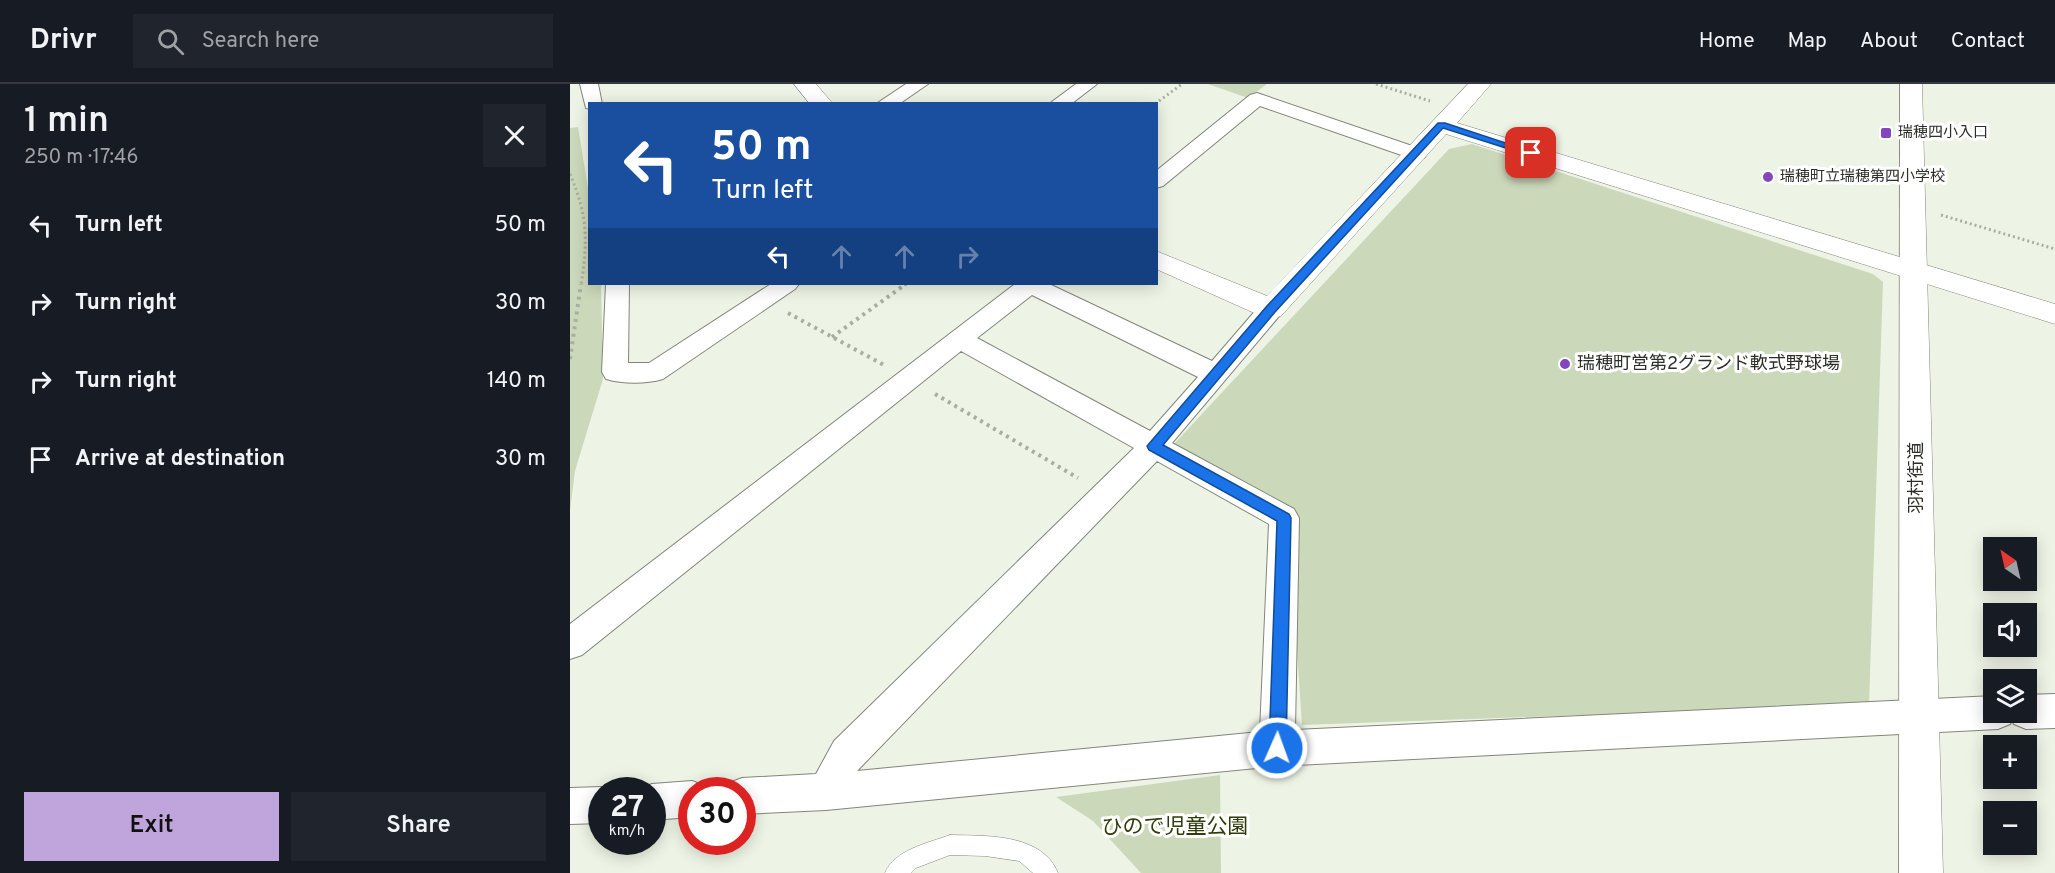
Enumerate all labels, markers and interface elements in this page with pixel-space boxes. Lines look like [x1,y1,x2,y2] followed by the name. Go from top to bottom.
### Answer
[133,14,553,68] search box
[30,23,97,59] text: Drivr
[154,25,187,58] icon: search
[202,28,319,55] text: Search here
[1699,28,1755,55] text: Home
[1788,28,1827,55] text: Map
[1860,28,1918,55] text: About
[1951,28,2025,55] text: Contact
[24,99,109,145] text: 1 min
[483,104,546,167] button: close
[711,122,812,175] text: 50 m
[1898,124,1988,143] place label: 瑞穂四小入口
[612,126,690,204] icon: left
[1879,126,1893,140] marker: 瑞穂四小入口
[1505,127,1556,178] pin
[1514,136,1547,169] icon: arrive
[24,145,138,171] text: 250 m · 17:46
[1780,168,1945,187] place label: 瑞穂町立瑞穂第四小学校
[1761,170,1775,184] marker: 瑞穂町立瑞穂第四小学校
[711,174,813,208] text: Turn left
[24,209,57,242] icon: left
[75,212,163,239] text: Turn left
[494,212,546,239] text: 50 m
[762,240,795,273] icon: left
[825,240,858,273] icon: ahead
[888,240,921,273] icon: ahead
[951,240,984,273] icon: right
[24,287,57,320] icon: right
[75,290,177,317] text: Turn right
[495,290,546,317] text: 30 m
[1577,353,1840,376] place label: 瑞穂町営第2グランド軟式野球場
[1558,357,1572,371] marker: 瑞穂町営第2グランド軟式野球場
[24,365,57,398] icon: right
[75,368,177,395] text: Turn right
[487,368,546,395] text: 140 m
[1906,442,1929,514] street label: 羽村街道
[24,443,57,476] icon: arrive
[75,446,285,473] text: Arrive at destination
[495,446,546,473] text: 30 m
[1983,537,2037,591] north arrow
[1983,537,2037,855] map controls
[1983,603,2037,657] button: sound
[1983,669,2037,723] button: layers
[1245,716,1309,780] position arrow
[1983,735,2037,789] button: +
[678,777,756,855] speed limit sign: 30
[610,790,644,827] text: 27
[24,792,279,861] button: Exit
[291,792,546,861] button: Share
[1983,801,2037,855] button: −
[1102,814,1249,841] park label: ひので児童公園
[609,822,645,841] text: km/h

